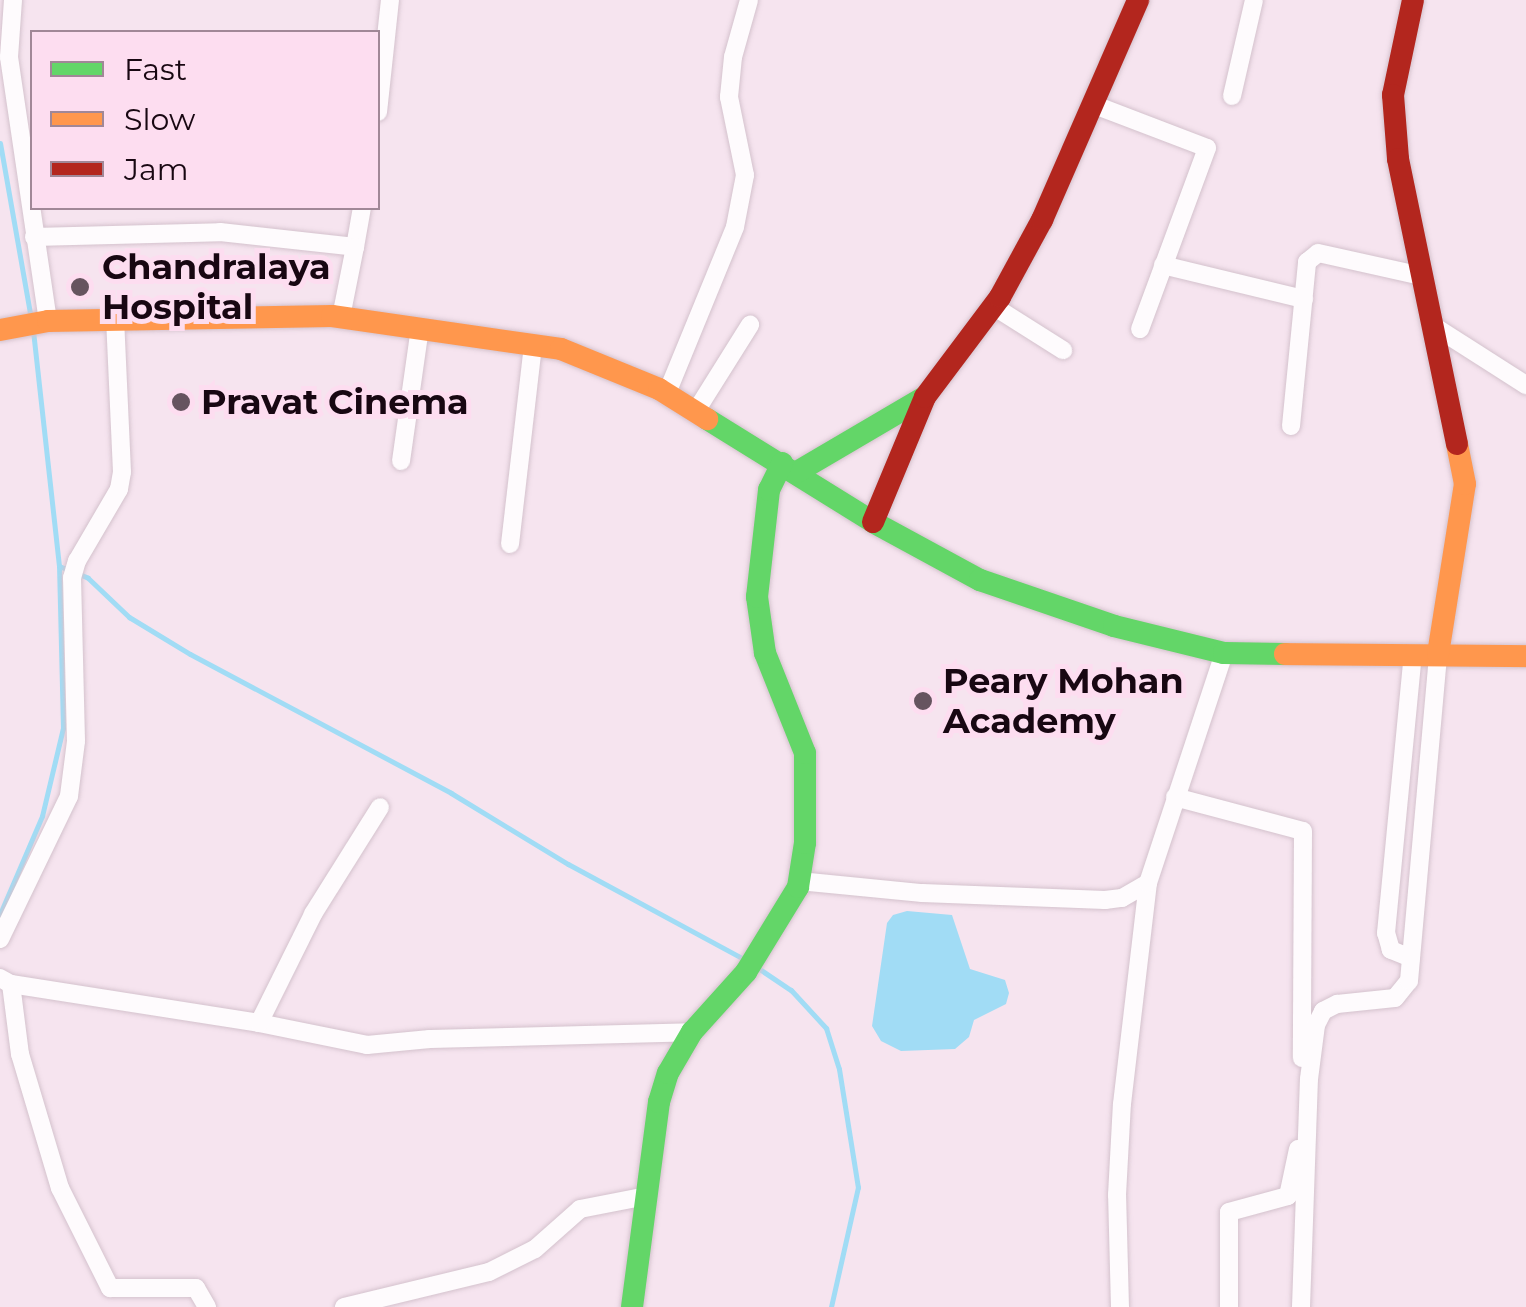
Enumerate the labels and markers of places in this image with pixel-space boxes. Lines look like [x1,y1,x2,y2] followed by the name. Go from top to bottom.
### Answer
[102,246,331,328] place label: Chandralaya Hospital
[67,274,93,300] marker: Chandralaya Hospital
[201,381,469,423] place label: Pravat Cinema
[170,391,192,413] marker: Pravat Cinema
[943,660,1184,742] place label: Peary Mohan Academy
[912,690,934,712] marker: Peary Mohan Academy

